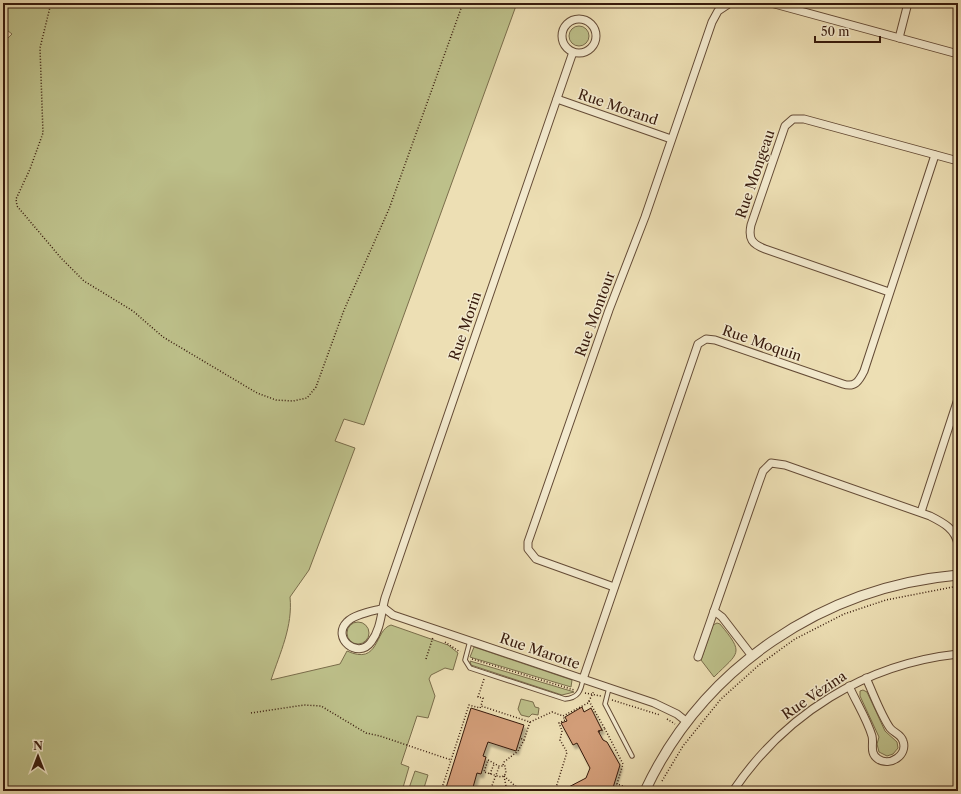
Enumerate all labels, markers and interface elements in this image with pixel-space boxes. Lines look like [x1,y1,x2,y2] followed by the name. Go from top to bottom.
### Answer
[815,18,880,44] scale bar
[821,24,850,39] text: 50 m
[576,85,661,129] street label: Rue Morand
[731,127,779,221] street label: Rue Mongeau
[571,269,619,359] street label: Rue Montour
[445,289,485,363] street label: Rue Morin
[720,321,804,365] street label: Rue Moquin
[497,629,583,673] street label: Rue Marotte
[778,666,850,723] street label: Rue Vézina
[18,736,58,776] north arrow
[33,739,43,753] text: N

